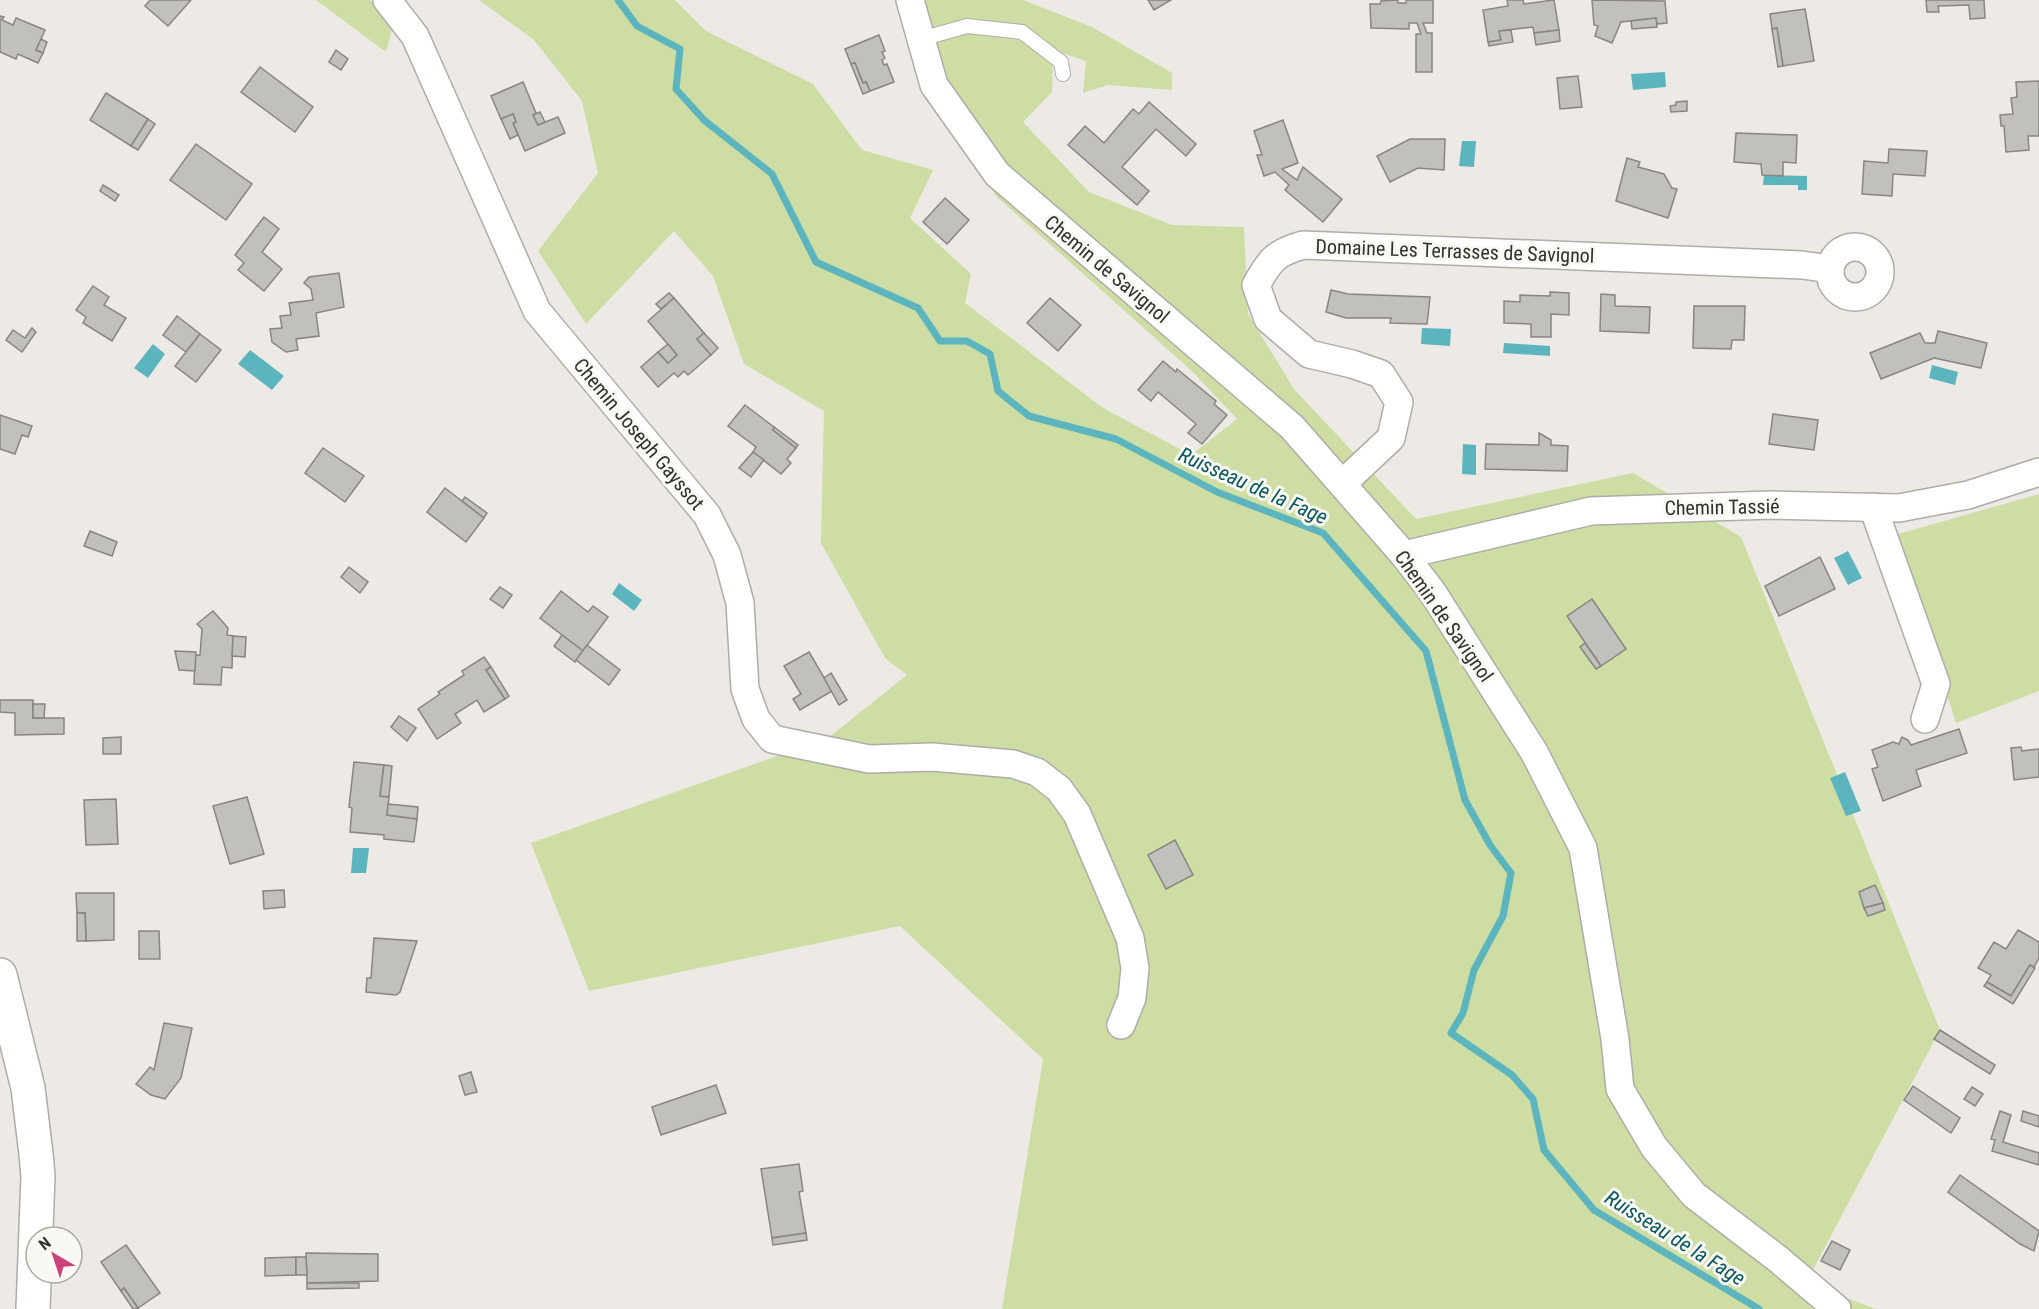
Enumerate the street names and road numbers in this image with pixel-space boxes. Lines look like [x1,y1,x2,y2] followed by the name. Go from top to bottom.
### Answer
[1040,210,1174,328] street label: Chemin de Savignol
[1315,234,1595,268] street label: Domaine Les Terrasses de Savignol
[569,353,709,515] street label: Chemin Joseph Gayssot
[1664,494,1780,520] street label: Chemin Tassié
[1390,546,1498,686] street label: Chemin de Savignol

